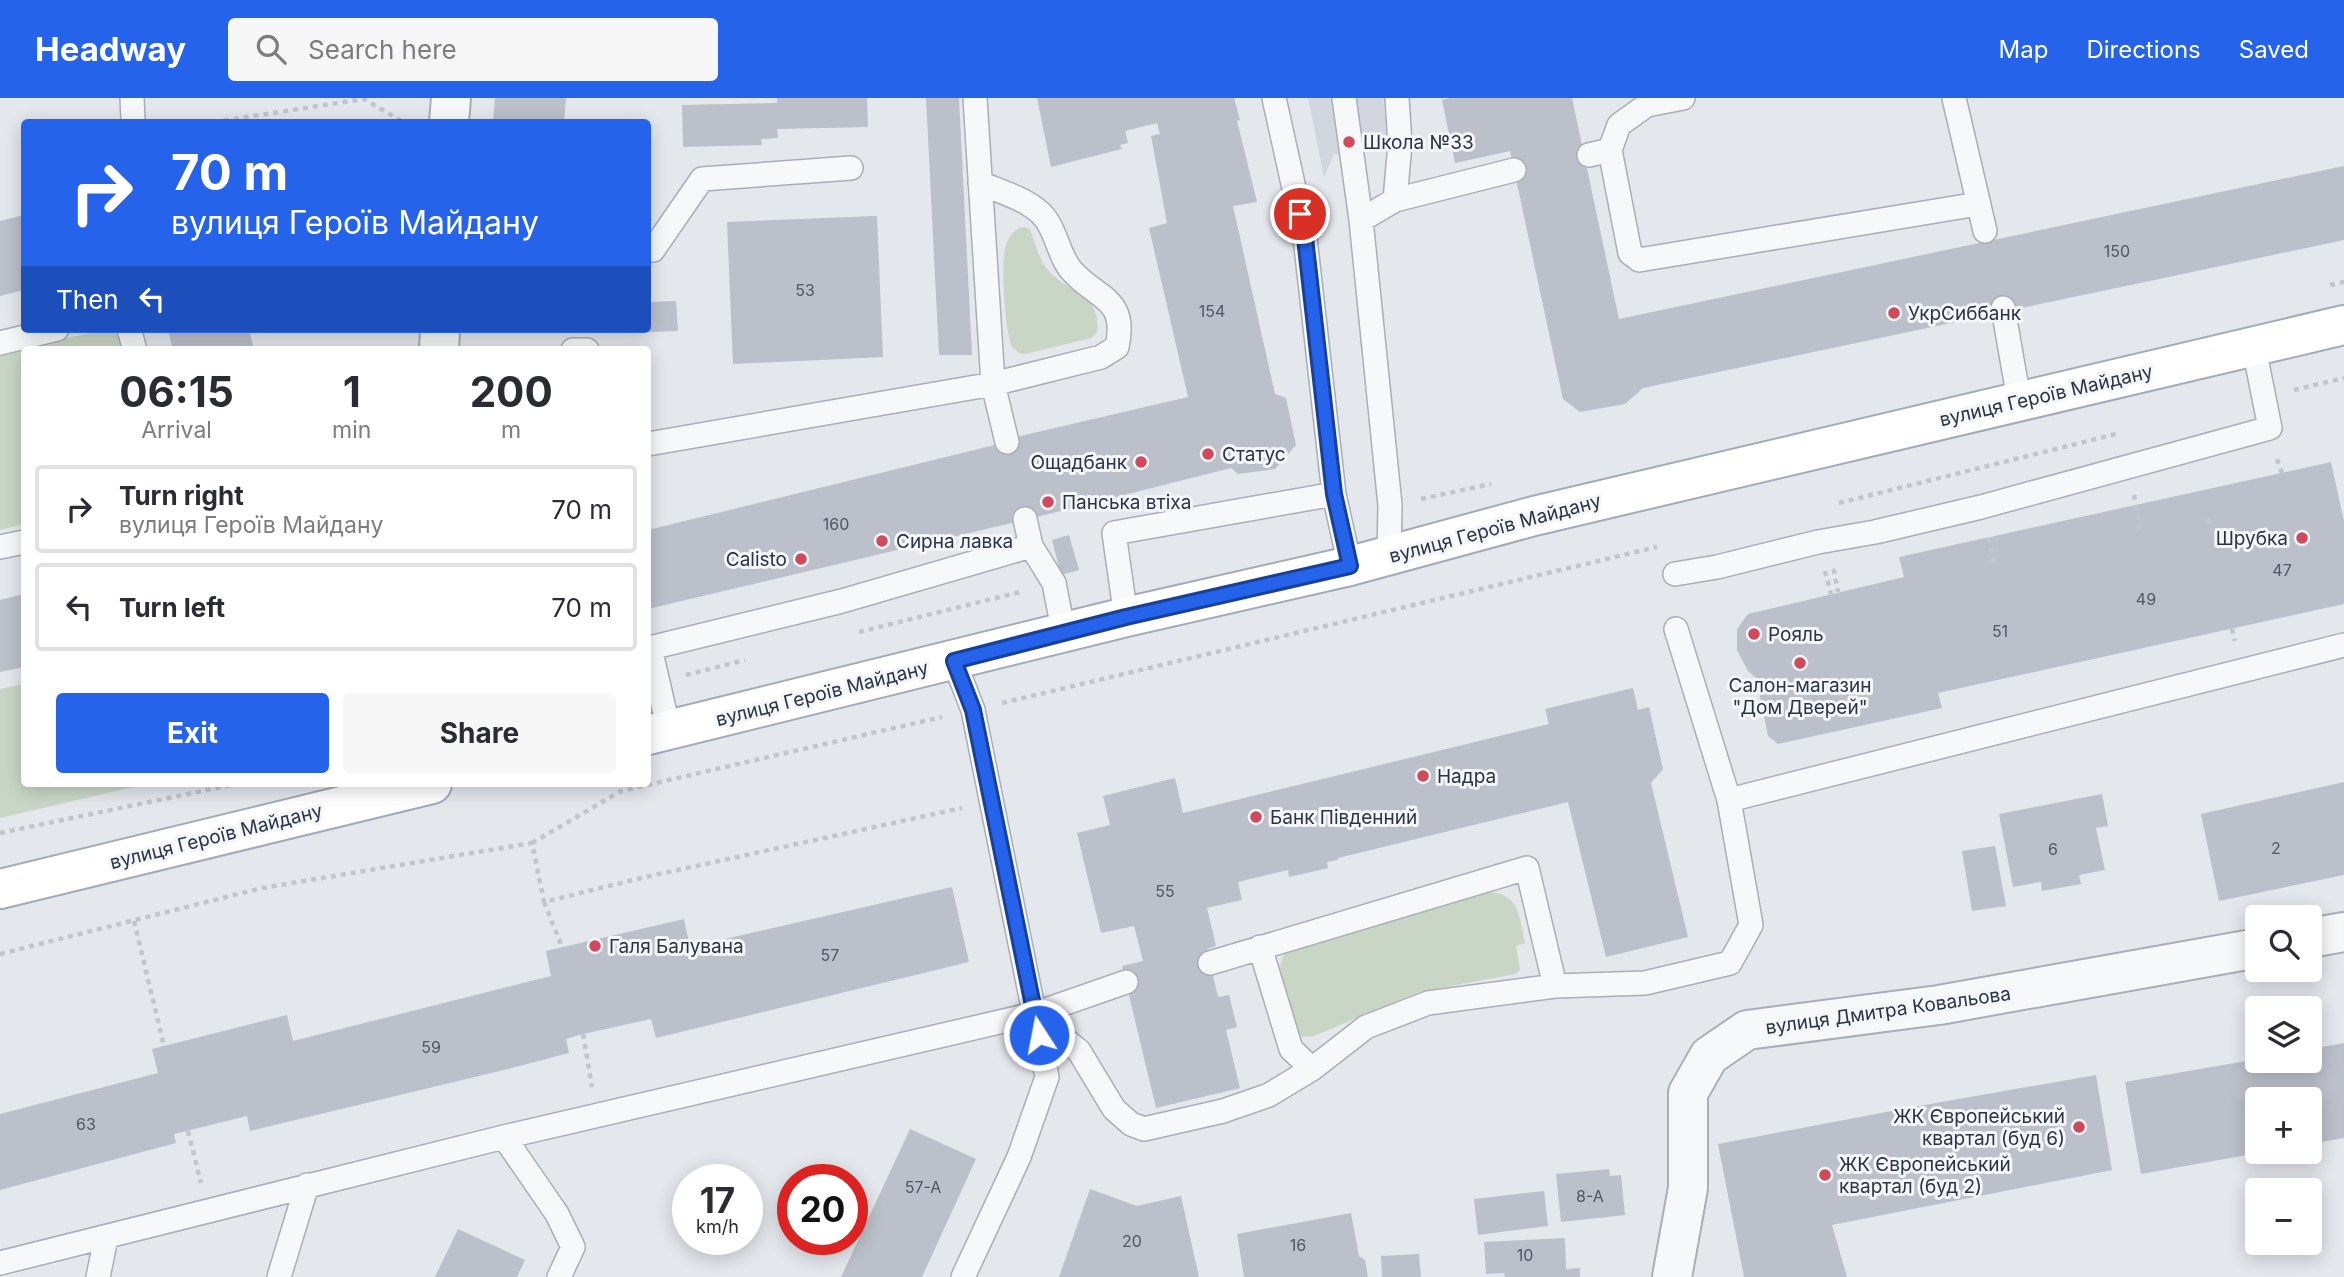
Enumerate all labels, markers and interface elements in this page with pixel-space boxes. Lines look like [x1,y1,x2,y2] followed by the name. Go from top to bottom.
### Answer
[228,18,718,81] search box
[35,29,186,69] text: Headway
[252,30,290,68] icon: search
[308,34,457,65] text: Search here
[1999,35,2048,64] text: Map
[2086,35,2201,64] text: Directions
[2239,35,2309,64] text: Saved
[1363,131,1474,154] place label: Школа №33
[1341,134,1357,150] marker: Школа №33
[171,143,288,202] text: 70 m
[56,147,147,238] icon: right
[1270,184,1330,244] pin
[1281,195,1319,233] icon: arrive
[171,203,539,242] text: вулиця Героїв Майдану
[2104,241,2130,261] house number: 150
[133,280,171,318] icon: left
[795,280,815,300] house number: 53
[56,284,119,315] text: Then
[1199,301,1225,321] house number: 154
[1908,302,2022,325] place label: УкрСиббанк
[1886,305,1902,321] marker: УкрСиббанк
[1937,360,2155,431] street label: вулиця Героїв Майдану
[119,366,234,417] text: 06:15
[343,366,361,417] text: 1
[470,366,553,417] text: 200
[141,416,212,444] text: Arrival
[332,416,371,444] text: min
[501,416,521,444] text: m
[1222,443,1286,466] place label: Статус
[1200,446,1216,462] marker: Статус
[1030,451,1128,474] place label: Ощадбанк
[1133,454,1149,470] marker: Ощадбанк
[119,480,244,511] text: Turn right
[1387,489,1604,568] street label: вулиця Героїв Майдану
[60,490,98,528] icon: right
[1062,491,1191,514] place label: Панська втіха
[551,494,612,525] text: 70 m
[1040,494,1056,510] marker: Панська втіха
[119,511,383,539] text: вулиця Героїв Майдану
[823,514,849,534] house number: 160
[2216,527,2288,550] place label: Шрубка
[896,530,1013,553] place label: Сирна лавка
[2294,530,2310,546] marker: Шрубка
[874,533,890,549] marker: Сирна лавка
[726,548,787,571] place label: Calisto
[793,551,809,567] marker: Calisto
[2272,560,2292,580] house number: 47
[60,588,98,626] icon: left
[2136,589,2156,609] house number: 49
[119,592,225,623] text: Turn left
[551,592,612,623] text: 70 m
[1992,621,2008,641] house number: 51
[1768,623,1824,646] place label: Рояль
[1746,626,1762,642] marker: Рояль
[1792,655,1808,671] marker: Салон-магазин "Дом Дверей"
[713,656,931,731] street label: вулиця Героїв Майдану
[1729,674,1871,719] place label: Салон-магазин "Дом Дверей"
[56,693,329,773] button: Exit
[343,693,616,773] button: Share
[1437,765,1496,788] place label: Надра
[1415,768,1431,784] marker: Надра
[107,799,325,874] street label: вулиця Героїв Майдану
[1270,806,1417,829] place label: Банк Південний
[1248,809,1264,825] marker: Банк Південний
[2271,838,2281,858] house number: 2
[2048,839,2058,859] house number: 6
[1155,881,1175,901] house number: 55
[2245,905,2322,1255] map controls
[2245,905,2322,982] button: search
[609,935,744,958] place label: Галя Балувана
[587,938,603,954] marker: Галя Балувана
[821,945,839,965] house number: 57
[1764,982,2012,1039] street label: вулиця Дмитра Ковальова
[2245,996,2322,1073] button: layers
[1002,998,1076,1072] position arrow
[421,1037,441,1057] house number: 59
[2245,1087,2322,1164] button: +
[1893,1105,2065,1150] place label: ЖК Європейський квартал (буд 6)
[76,1114,96,1134] house number: 63
[2071,1119,2087,1135] marker: ЖК Європейський квартал (буд 6)
[1839,1153,2011,1198] place label: ЖК Європейський квартал (буд 2)
[777,1164,868,1255] speed limit sign: 20
[1817,1167,1833,1183] marker: ЖК Європейський квартал (буд 2)
[905,1177,941,1197] house number: 57-А
[2245,1178,2322,1255] button: −
[700,1179,735,1221] text: 17
[1576,1186,1604,1206] house number: 8-А
[696,1216,739,1237] text: km/h
[1122,1231,1142,1251] house number: 20
[1290,1235,1306,1255] house number: 16
[1517,1245,1533,1265] house number: 10

